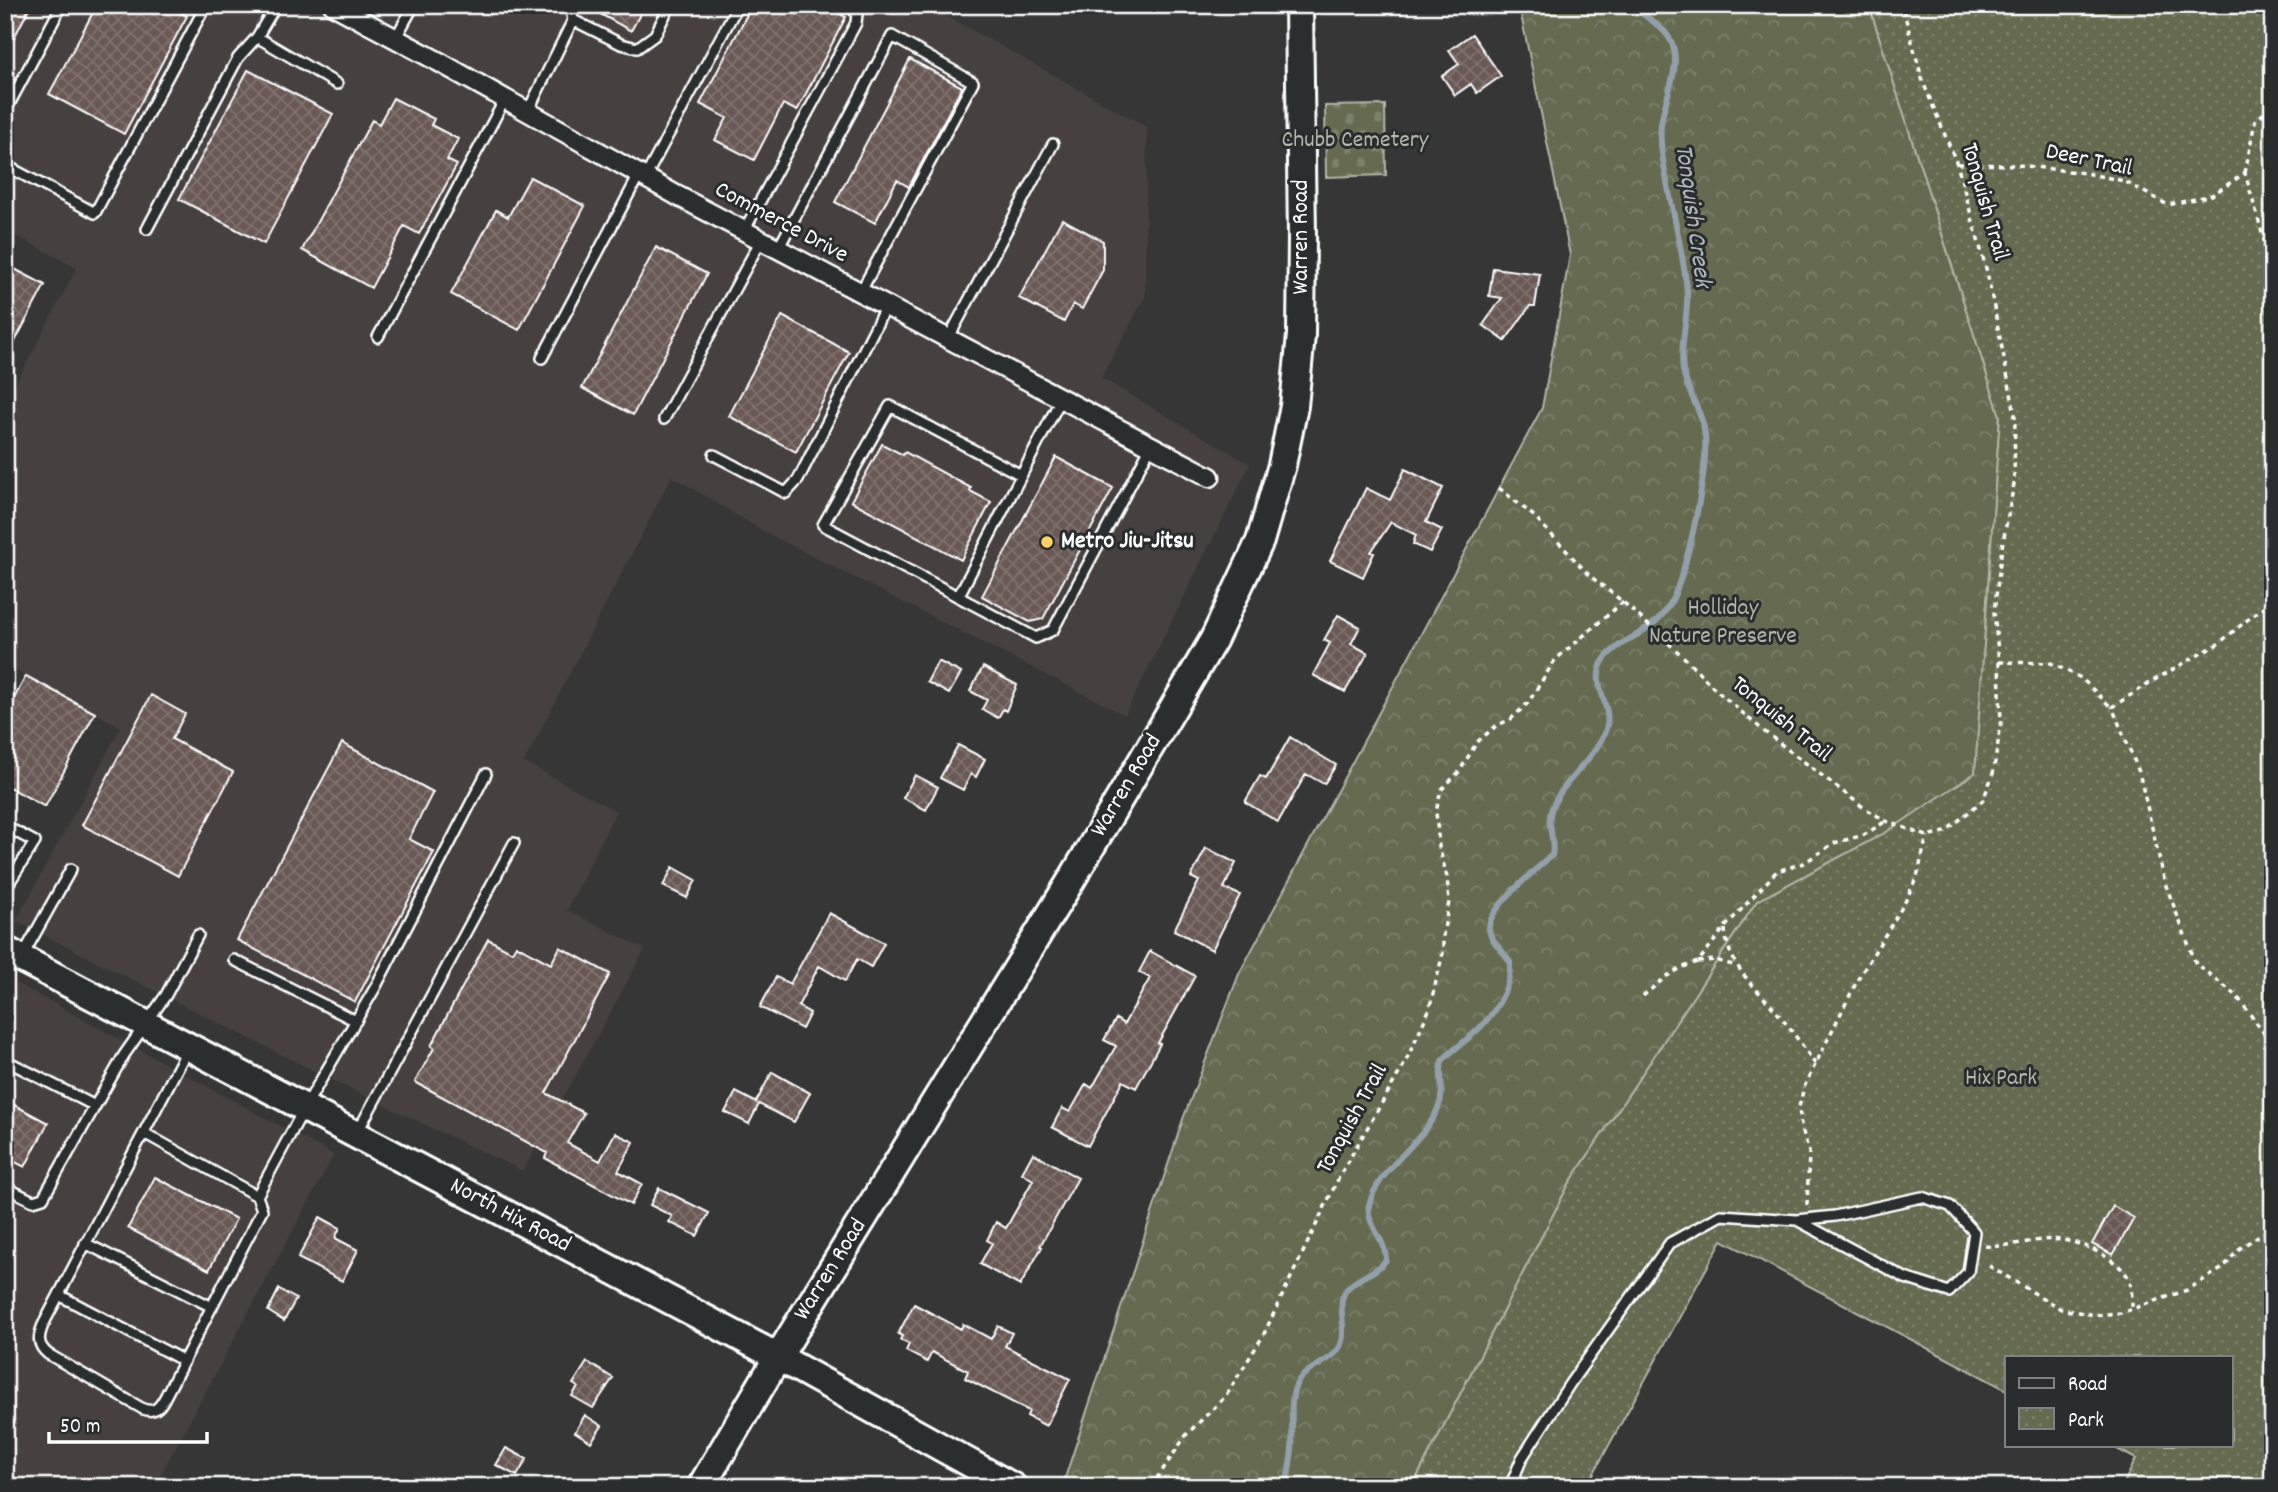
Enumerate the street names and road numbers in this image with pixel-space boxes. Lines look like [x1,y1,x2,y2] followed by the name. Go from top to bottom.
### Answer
[2043,135,2136,187] street label: Deer Trail
[1951,139,2017,265] street label: Tonquish Trail
[708,173,854,273] street label: Commerce Drive
[1285,180,1319,294] street label: Warren Road
[1723,669,1839,771] street label: Tonquish Trail
[1083,728,1171,844] street label: Warren Road
[1309,1058,1397,1180] street label: Tonquish Trail
[443,1170,577,1262] street label: North Hix Road
[786,1212,876,1328] street label: Warren Road

